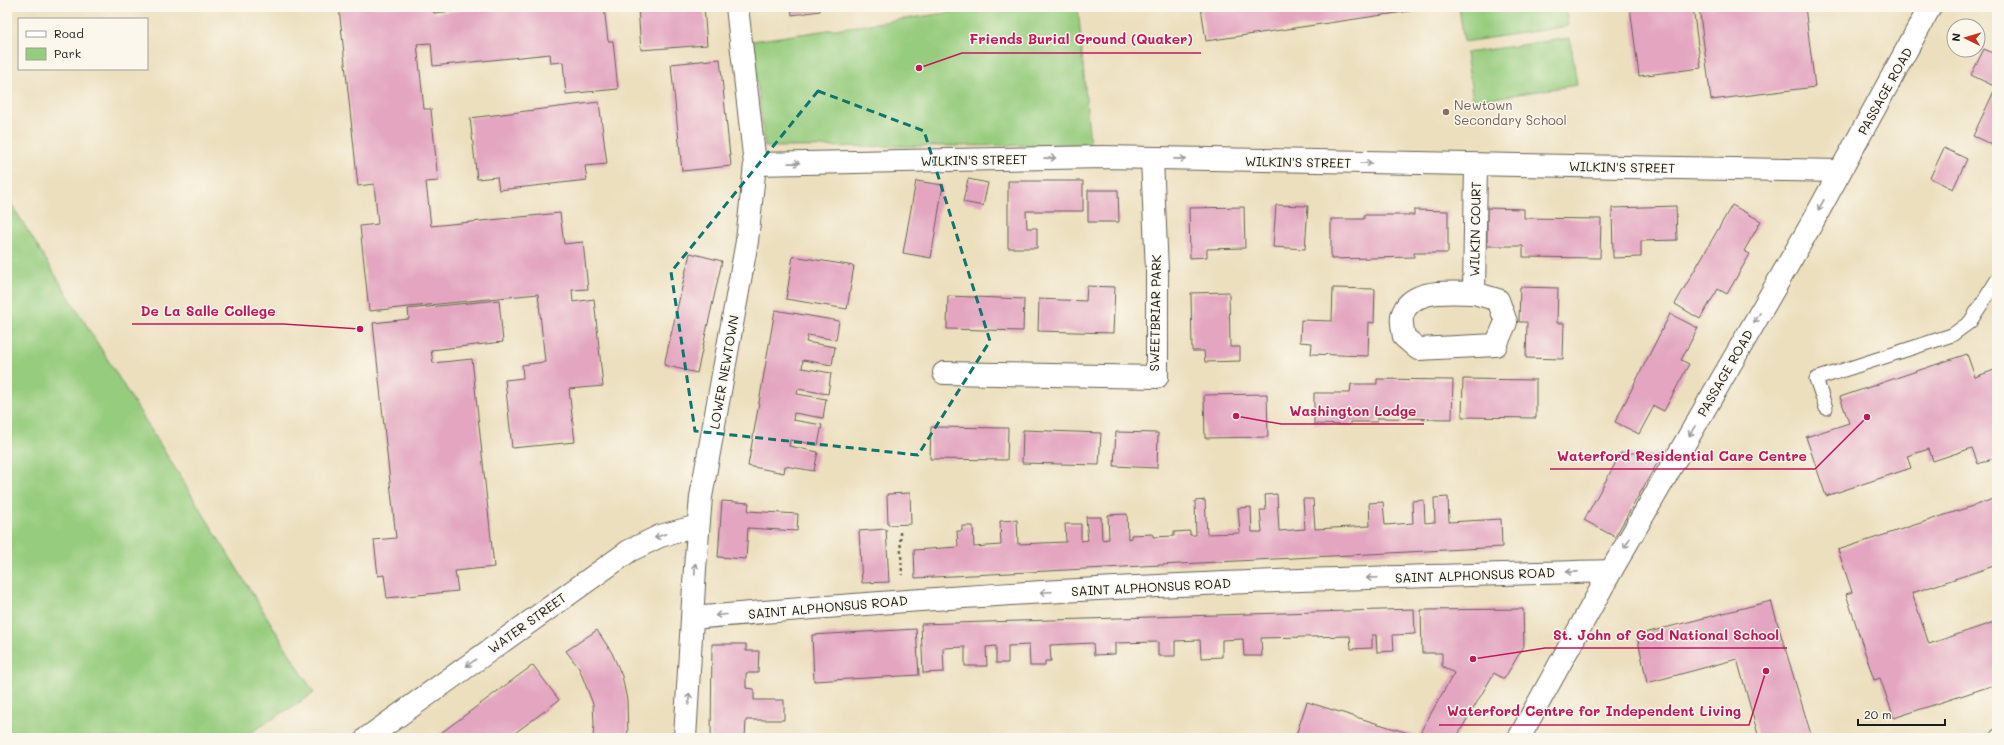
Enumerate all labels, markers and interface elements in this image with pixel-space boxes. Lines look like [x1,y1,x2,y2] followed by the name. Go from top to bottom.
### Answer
[18,18,148,70] legend
[1946,18,1986,58] north arrow
[54,25,84,41] text: Road
[962,27,1201,53] callout: Friends Burial Ground (Quaker)
[969,29,1193,48] text: Friends Burial Ground (Quaker)
[1948,32,1963,42] text: N
[1854,44,1916,137] street label: PASSAGE ROAD
[54,45,81,61] text: Park
[1454,96,1567,128] place label: Newtown Secondary School
[1441,107,1451,117] marker: Newtown Secondary School
[921,150,1027,169] street label: WILKIN'S STREET
[1245,152,1351,171] street label: WILKIN'S STREET
[1043,154,1056,162] one-way arrow
[1173,155,1186,163] one-way arrow
[1569,157,1675,176] street label: WILKIN'S STREET
[787,159,800,167] one-way arrow
[1359,159,1372,167] one-way arrow
[1465,181,1484,277] street label: WILKIN COURT
[1817,199,1825,211] one-way arrow
[1145,254,1164,371] street label: SWEETBRIAR PARK
[132,298,283,324] callout: De La Salle College
[141,301,275,320] text: De La Salle College
[1752,312,1760,324] one-way arrow
[705,314,742,430] street label: LOWER NEWTOWN
[1693,326,1756,419] street label: PASSAGE ROAD
[1281,398,1424,424] callout: Washington Lodge
[1290,401,1416,420] text: Washington Lodge
[1687,425,1695,437] one-way arrow
[1550,443,1815,469] callout: Waterford Residential Care Centre
[1557,446,1807,465] text: Waterford Residential Care Centre
[655,533,667,541] one-way arrow
[1622,537,1630,549] one-way arrow
[691,563,698,576] one-way arrow
[1395,563,1555,586] street label: SAINT ALPHONSUS ROAD
[1566,568,1579,576] one-way arrow
[1071,574,1231,599] street label: SAINT ALPHONSUS ROAD
[1366,574,1379,581] one-way arrow
[484,588,569,657] street label: WATER STREET
[1040,588,1053,595] one-way arrow
[748,591,908,622] street label: SAINT ALPHONSUS ROAD
[715,612,728,619] one-way arrow
[1545,622,1787,648] callout: St. John of God National School
[1553,625,1779,644] text: St. John of God National School
[466,659,477,667] one-way arrow
[685,693,692,706] one-way arrow
[1439,699,1749,725] callout: Waterford Centre for Independent Living
[1447,701,1741,720] text: Waterford Centre for Independent Living
[1858,701,1945,727] scale bar
[1864,706,1892,722] text: 20 m

